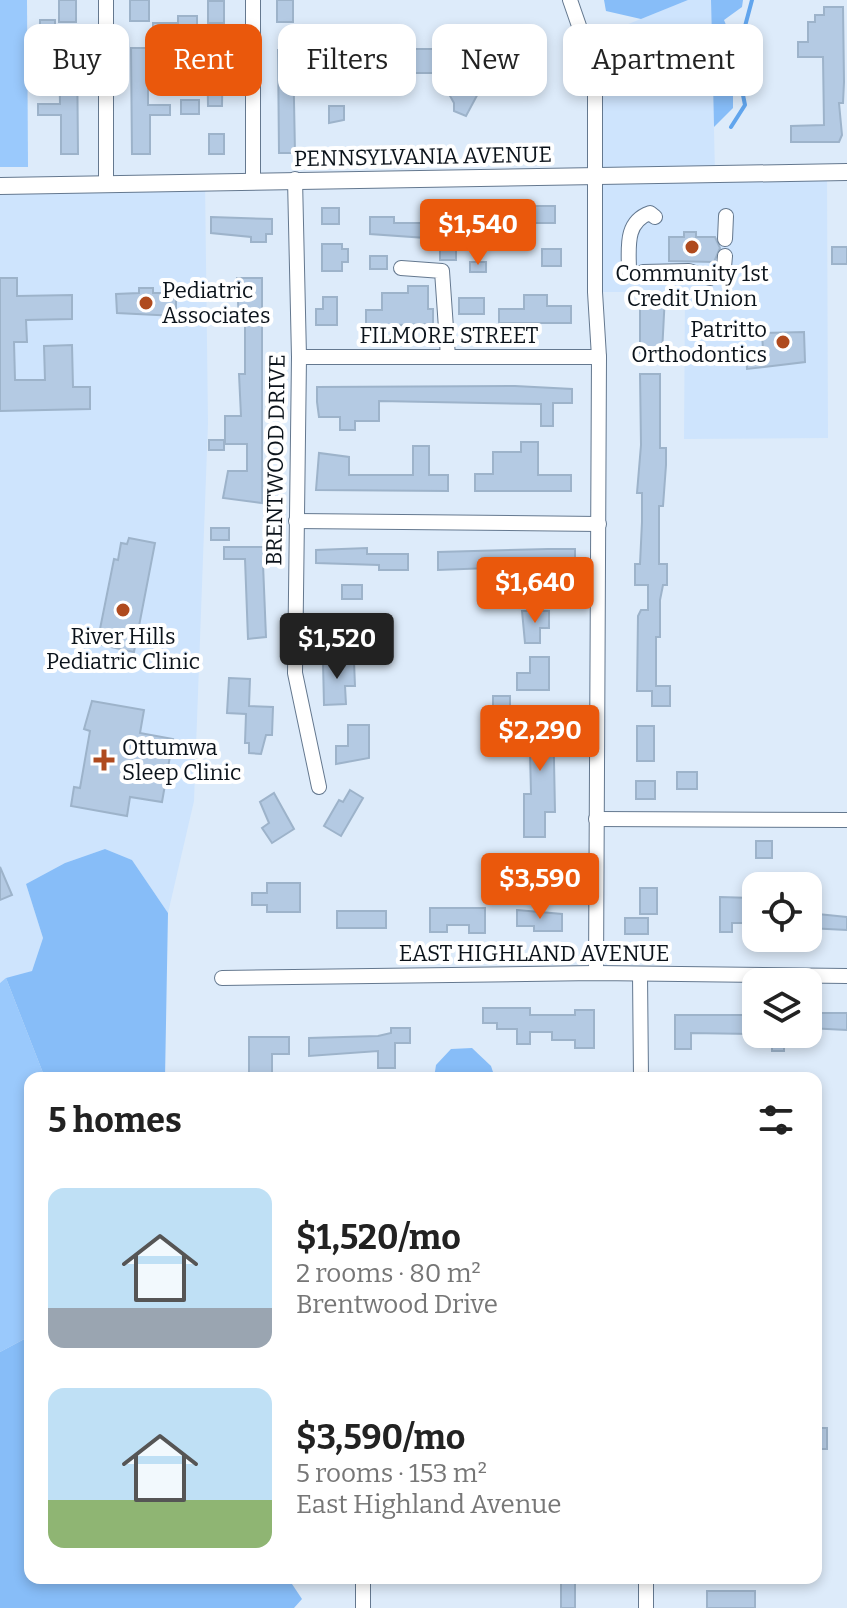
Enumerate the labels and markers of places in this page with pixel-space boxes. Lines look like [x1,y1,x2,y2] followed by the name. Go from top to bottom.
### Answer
[413,199,543,267] pin: $1,540
[683,238,701,256] marker: Community 1st Credit Union
[615,260,769,312] place label: Community 1st Credit Union
[162,277,270,329] place label: Pediatric Associates
[137,294,155,312] marker: Pediatric Associates
[631,316,767,368] place label: Patritto Orthodontics
[774,333,792,351] marker: Patritto Orthodontics
[470,557,600,625] pin: $1,640
[114,601,132,619] marker: River Hills Pediatric Clinic
[272,613,402,681] pin: $1,520
[46,623,200,675] place label: River Hills Pediatric Clinic
[475,705,605,773] pin: $2,290
[122,734,241,786] place label: Ottumwa Sleep Clinic
[93,749,115,771] marker: Ottumwa Sleep Clinic
[475,853,605,921] pin: $3,590

